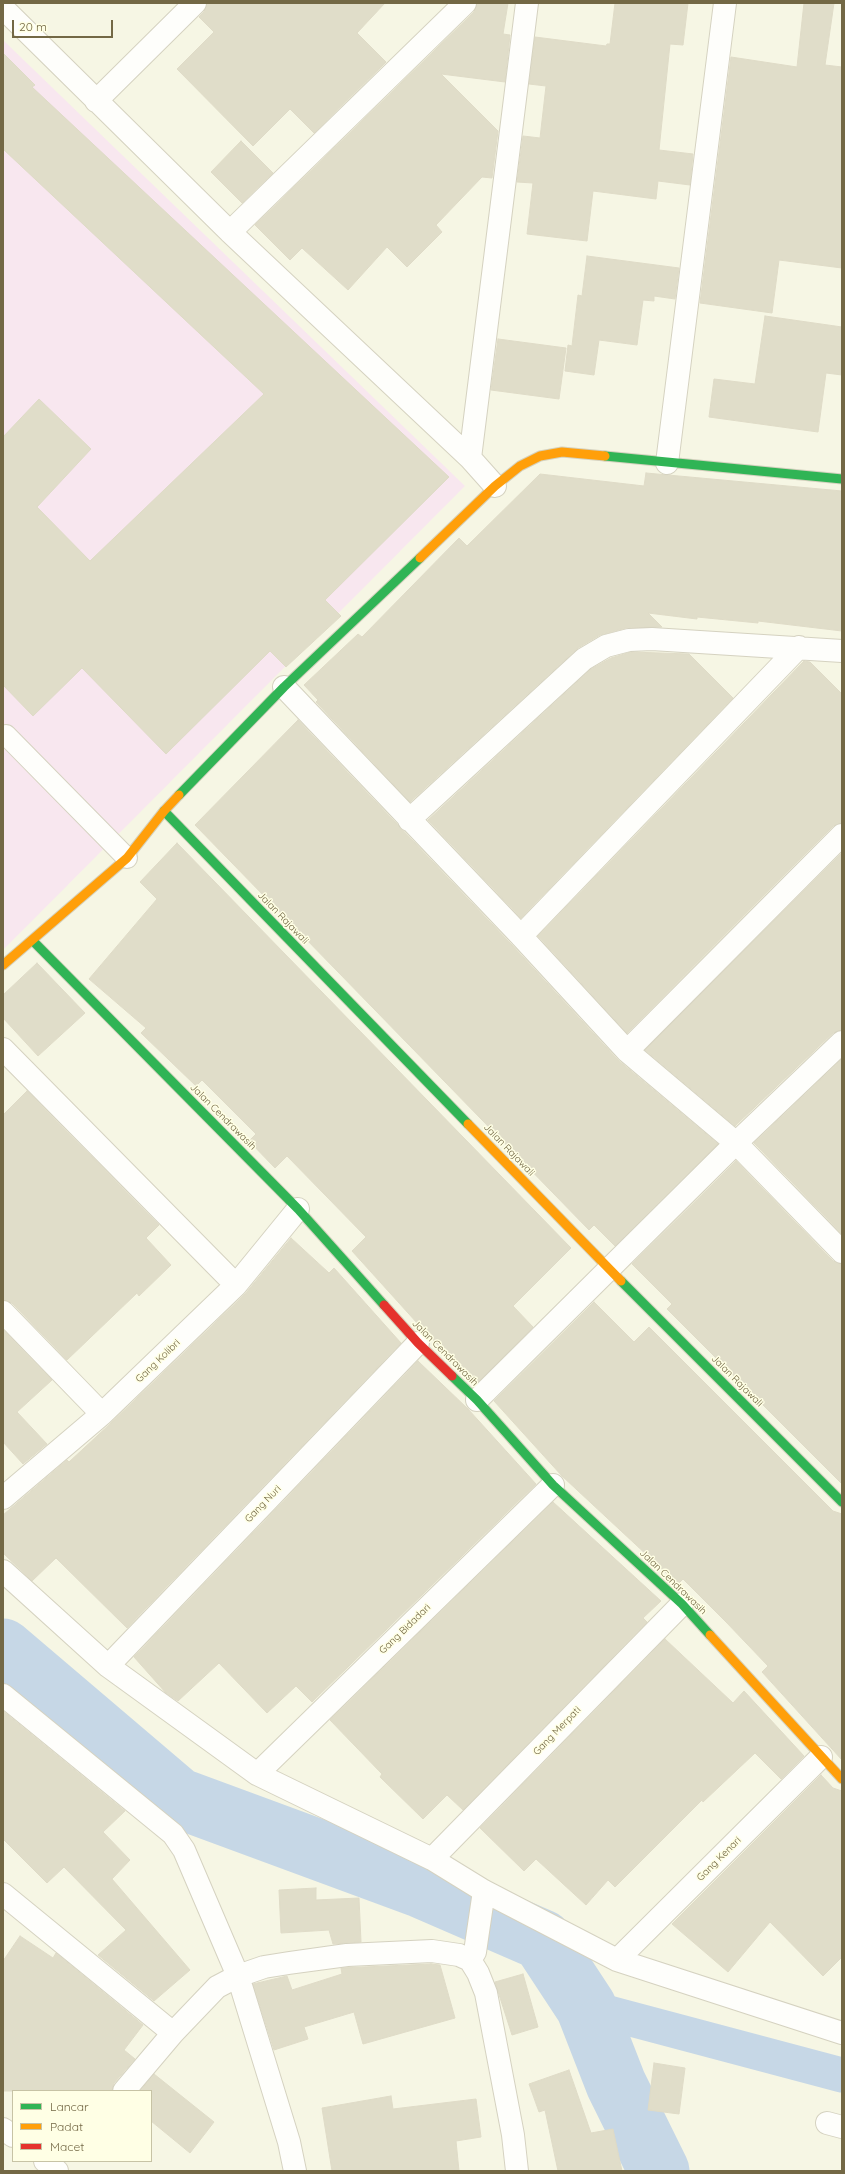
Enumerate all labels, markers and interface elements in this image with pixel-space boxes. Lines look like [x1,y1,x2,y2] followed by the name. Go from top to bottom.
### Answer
[14,12,115,38] scale bar
[19,19,47,34] text: 20 m
[255,889,311,947] street label: Jalan Rajawali
[187,1081,259,1153] street label: Jalan Cendrawasih
[481,1121,537,1179] street label: Jalan Rajawali
[409,1317,481,1389] street label: Jalan Cendrawasih
[133,1337,183,1385] street label: Gang Kolibri
[709,1353,765,1409] street label: Jalan Rajawali
[242,1483,284,1525] street label: Gang Nuri
[637,1547,709,1617] street label: Jalan Cendrawasih
[377,1601,433,1657] street label: Gang Bidadari
[531,1704,583,1758] street label: Gang Merpati
[694,1834,744,1884] street label: Gang Kenari
[12,2090,152,2162] legend
[50,2099,89,2114] text: Lancar
[50,2119,83,2134] text: Padat
[50,2139,84,2154] text: Macet

